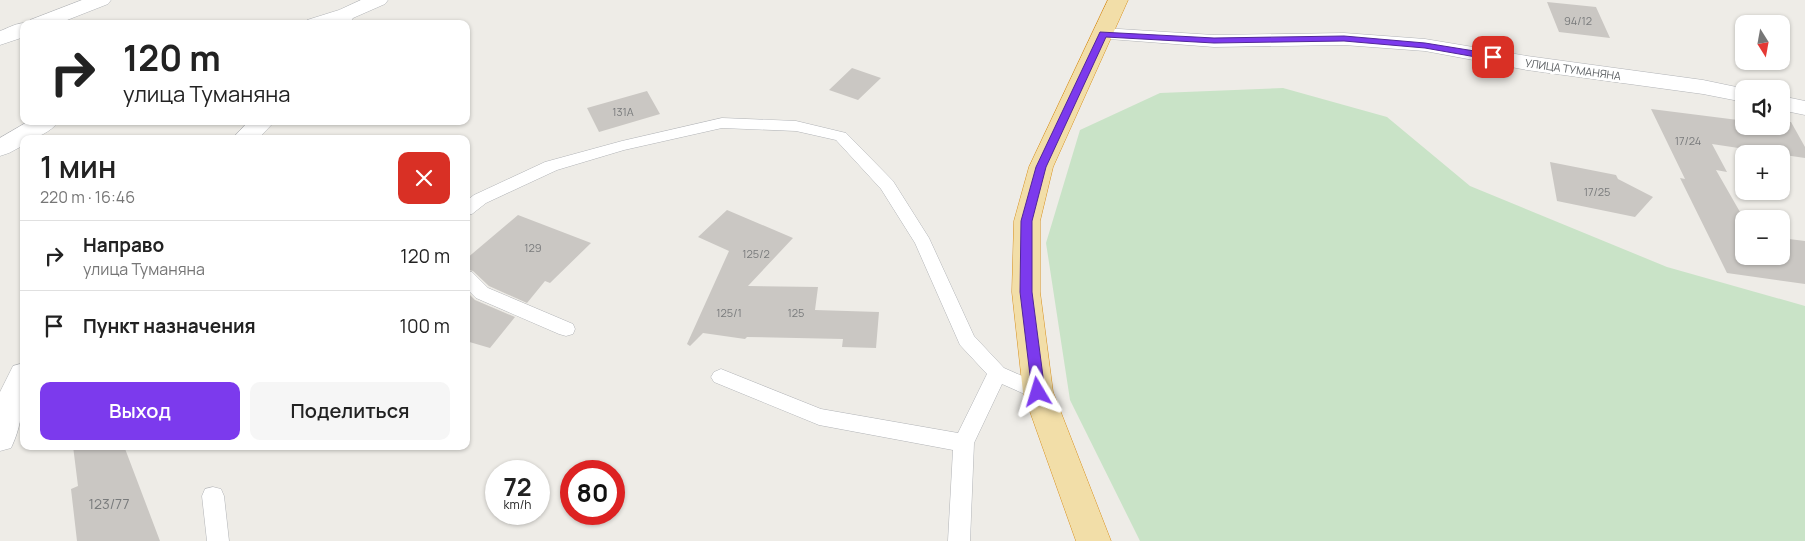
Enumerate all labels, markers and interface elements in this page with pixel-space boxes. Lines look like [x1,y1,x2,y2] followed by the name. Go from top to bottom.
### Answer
[1564,13,1592,28] house number: 94/12
[1735,15,1790,70] north arrow
[1735,15,1790,265] map controls
[123,34,221,82] text: 120 m
[1472,36,1514,78] pin
[40,40,105,105] icon: right
[1479,43,1507,71] icon: arrive
[1524,55,1622,83] street label: УЛИЦА ТУМАНЯНА
[123,79,291,109] text: улица Туманяна
[1735,80,1790,135] button: sound
[612,104,634,119] house number: 131А
[1675,133,1701,148] house number: 17/24
[1735,145,1790,200] button: +
[40,146,116,187] text: 1 мин
[398,152,450,204] button: close
[1584,184,1610,199] house number: 17/25
[40,186,135,208] text: 220 m · 16:46
[1735,210,1790,265] button: −
[83,232,164,258] text: Направо
[524,240,542,255] house number: 129
[40,242,68,270] icon: right
[400,243,450,269] text: 120 m
[742,246,770,261] house number: 125/2
[83,258,205,280] text: улица Туманяна
[716,305,742,320] house number: 125/1
[788,305,804,320] house number: 125
[40,312,68,340] icon: arrive
[83,313,256,339] text: Пункт назначения
[399,313,450,339] text: 100 m
[1011,365,1063,417] position arrow
[40,382,240,440] button: Выход
[250,382,450,440] button: Поделиться
[560,460,625,525] speed limit sign: 80
[503,469,532,504] text: 72
[88,494,130,513] house number: 123/77
[504,496,531,513] text: km/h

